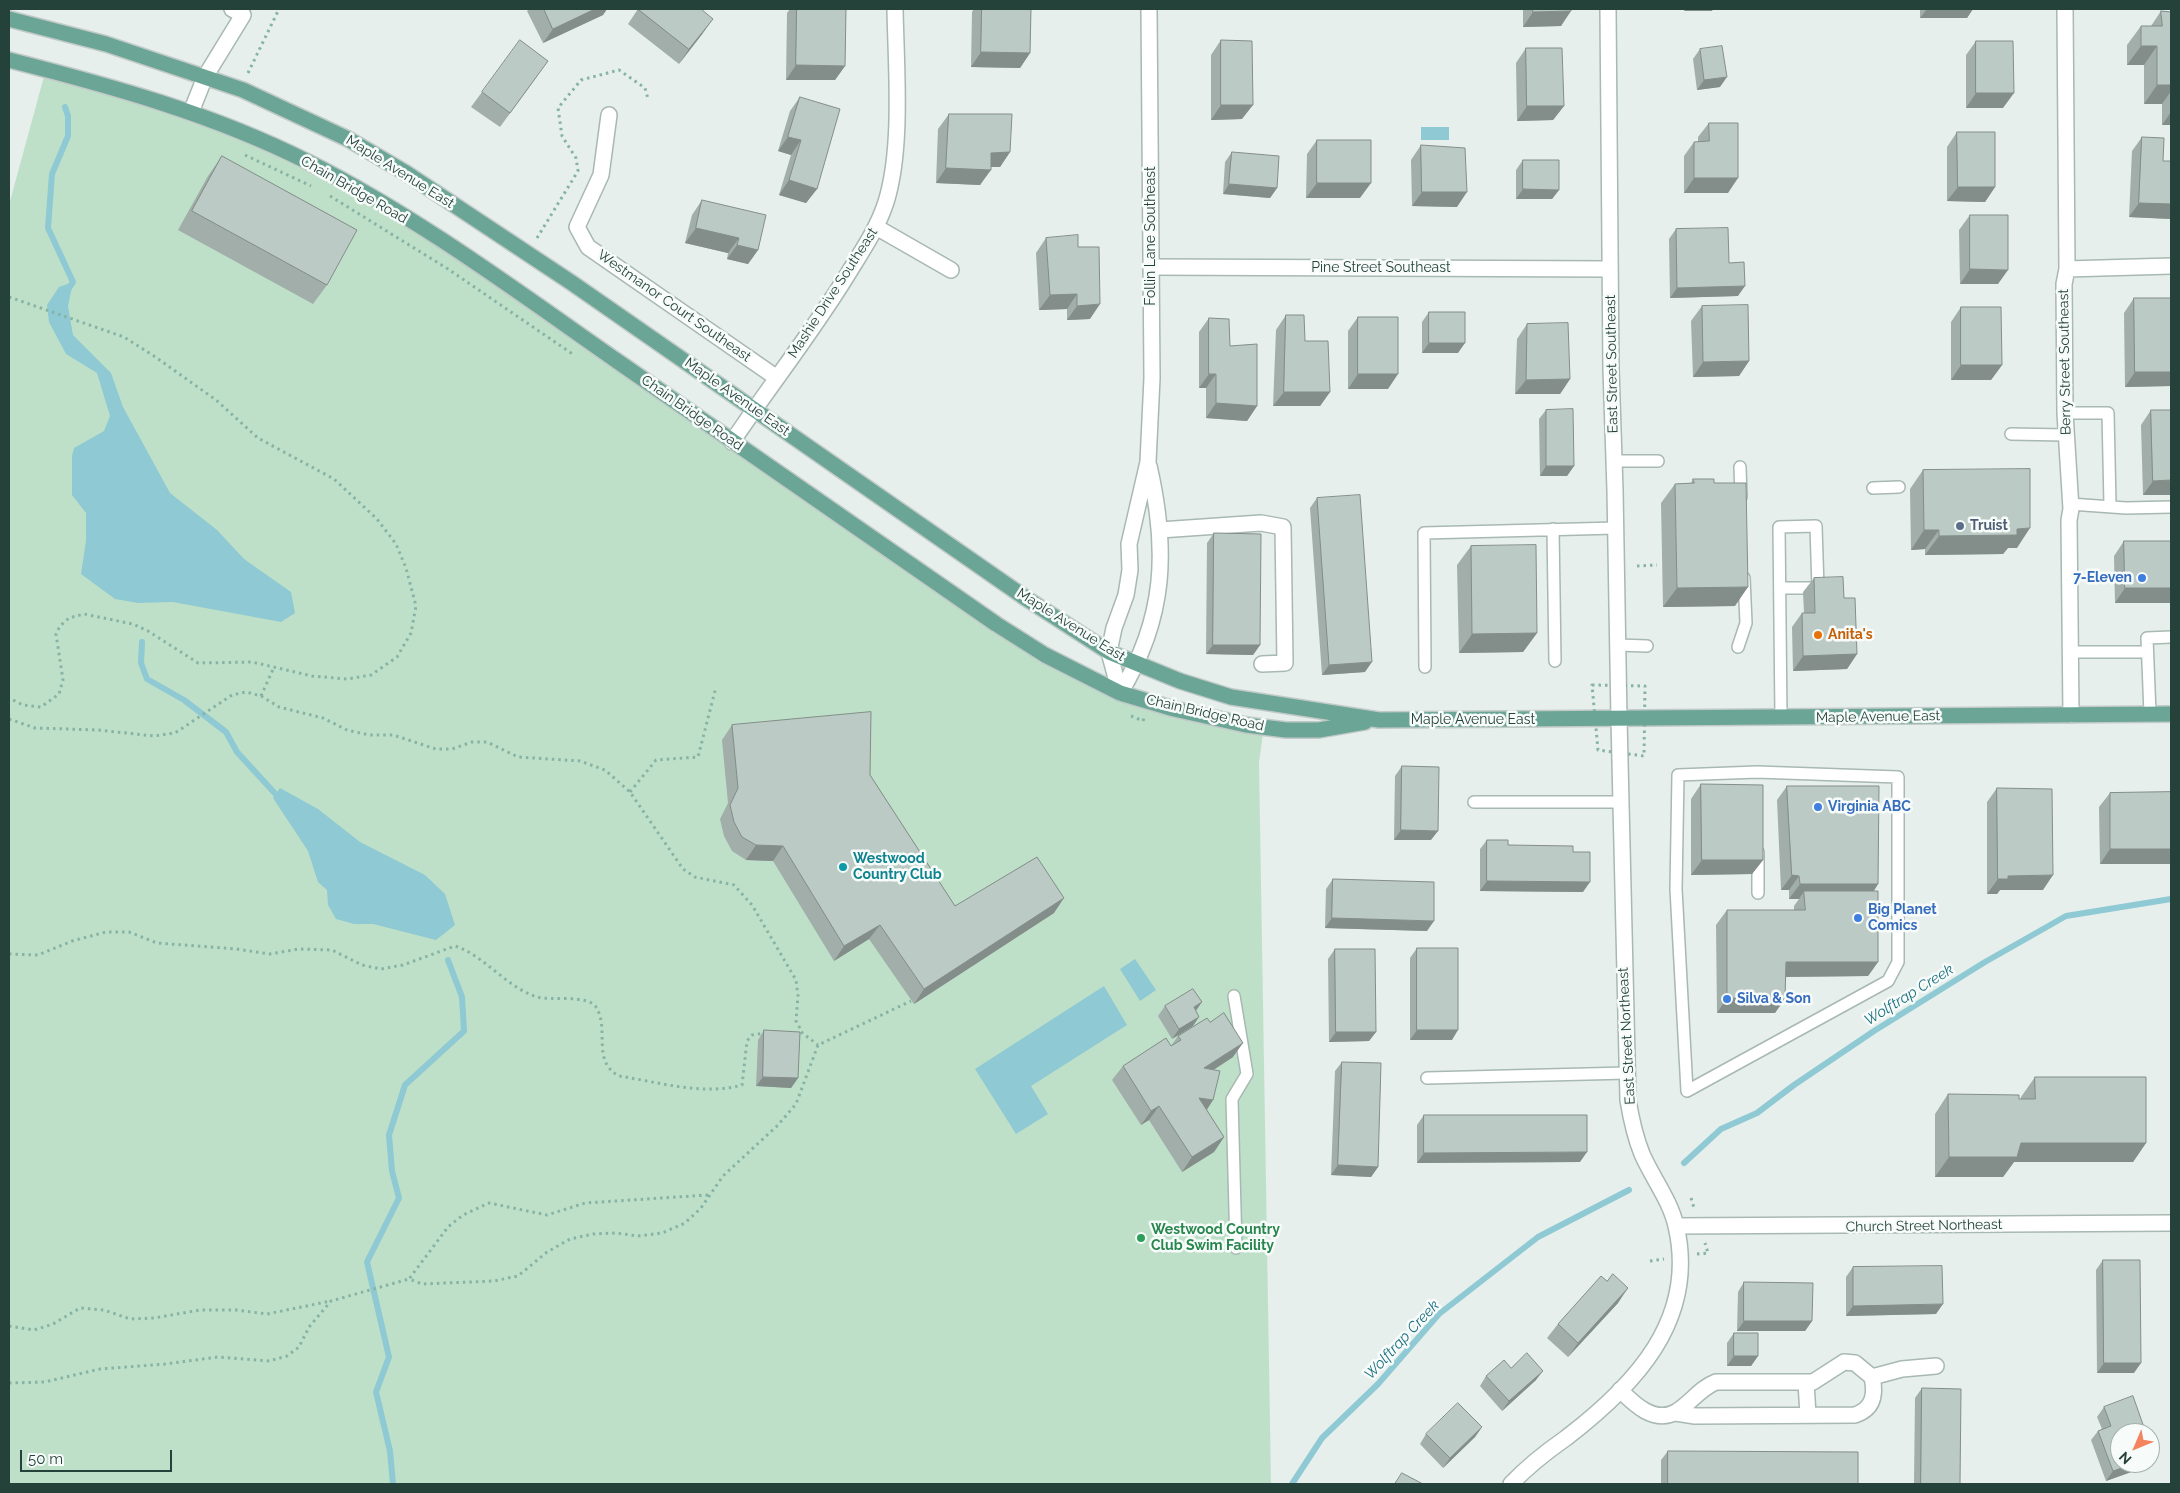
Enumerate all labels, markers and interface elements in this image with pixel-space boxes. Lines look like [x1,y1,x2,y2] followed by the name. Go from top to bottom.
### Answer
[343,132,457,212] street label: Maple Avenue East
[298,153,410,227] street label: Chain Bridge Road
[1143,166,1159,306] street label: Follin Lane Southeast
[785,225,881,361] street label: Mashie Drive Southeast
[594,246,754,366] street label: Westmanor Court Southeast
[1311,260,1451,276] street label: Pine Street Southeast
[2055,289,2075,435] street label: Berry Street Southeast
[1602,294,1622,434] street label: East Street Southeast
[681,354,793,440] street label: Maple Avenue East
[638,372,746,454] street label: Chain Bridge Road
[1970,518,2008,534] place label: Truist
[1954,520,1966,532] marker: Truist
[2073,570,2132,586] place label: 7-Eleven
[2136,572,2148,584] marker: 7-Eleven
[1014,585,1128,665] street label: Maple Avenue East
[1828,627,1873,643] place label: Anita's
[1812,629,1824,641] marker: Anita's
[1145,691,1265,735] street label: Chain Bridge Road
[1816,708,1940,726] street label: Maple Avenue East
[1411,712,1535,728] street label: Maple Avenue East
[1828,799,1911,815] place label: Virginia ABC
[1812,801,1824,813] marker: Virginia ABC
[853,851,942,884] place label: Westwood Country Club
[837,861,849,873] marker: Westwood Country Club
[1868,902,1937,934] place label: Big Planet Comics
[1852,912,1864,924] marker: Big Planet Comics
[1861,960,1957,1030] water label: Wolftrap Creek
[1615,967,1639,1105] street label: East Street Northeast
[1737,991,1811,1007] place label: Silva & Son
[1721,993,1733,1005] marker: Silva & Son
[1846,1216,2002,1236] street label: Church Street Northeast
[1151,1222,1280,1254] place label: Westwood Country Club Swim Facility
[1135,1232,1147,1244] marker: Westwood Country Club Swim Facility
[1361,1297,1443,1383] water label: Wolftrap Creek
[2110,1423,2160,1473] north arrow
[22,1440,175,1472] scale bar
[2116,1448,2135,1467] text: N
[28,1450,63,1468] text: 50 m

